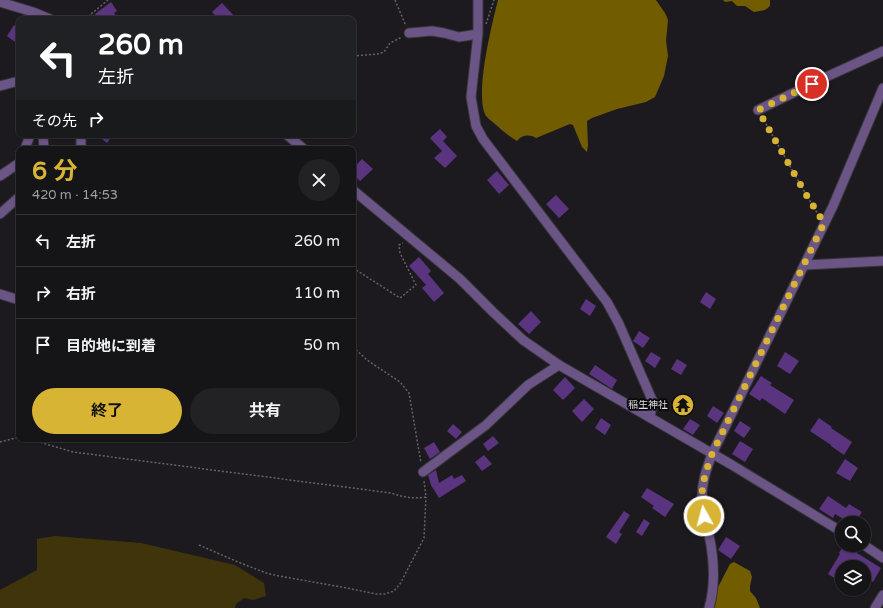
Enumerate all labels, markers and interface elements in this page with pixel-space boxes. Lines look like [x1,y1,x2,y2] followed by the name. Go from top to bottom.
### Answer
[98,28,184,62] text: 260 m
[32,32,84,84] icon: left
[98,66,134,88] text: 左折
[795,67,829,101] pin
[801,73,823,95] icon: arrive
[85,108,107,130] icon: right
[32,112,77,130] text: その先
[32,157,77,186] text: 6 分
[298,159,340,201] button: close
[32,187,118,203] text: 420 m · 14:53
[32,230,54,252] icon: left
[294,232,340,250] text: 260 m
[66,233,96,251] text: 左折
[32,282,54,304] icon: right
[294,284,340,302] text: 110 m
[66,285,96,303] text: 右折
[32,334,54,356] icon: arrive
[303,336,340,354] text: 50 m
[66,337,156,355] text: 目的地に到着
[32,388,182,434] button: 終了
[190,388,340,434] button: 共有
[670,392,696,418] temple icon: 稲生神社
[628,399,668,411] place label: 稲生神社
[683,495,725,537] position arrow
[835,516,871,596] map controls
[835,516,871,552] button: search
[835,560,871,596] button: layers

